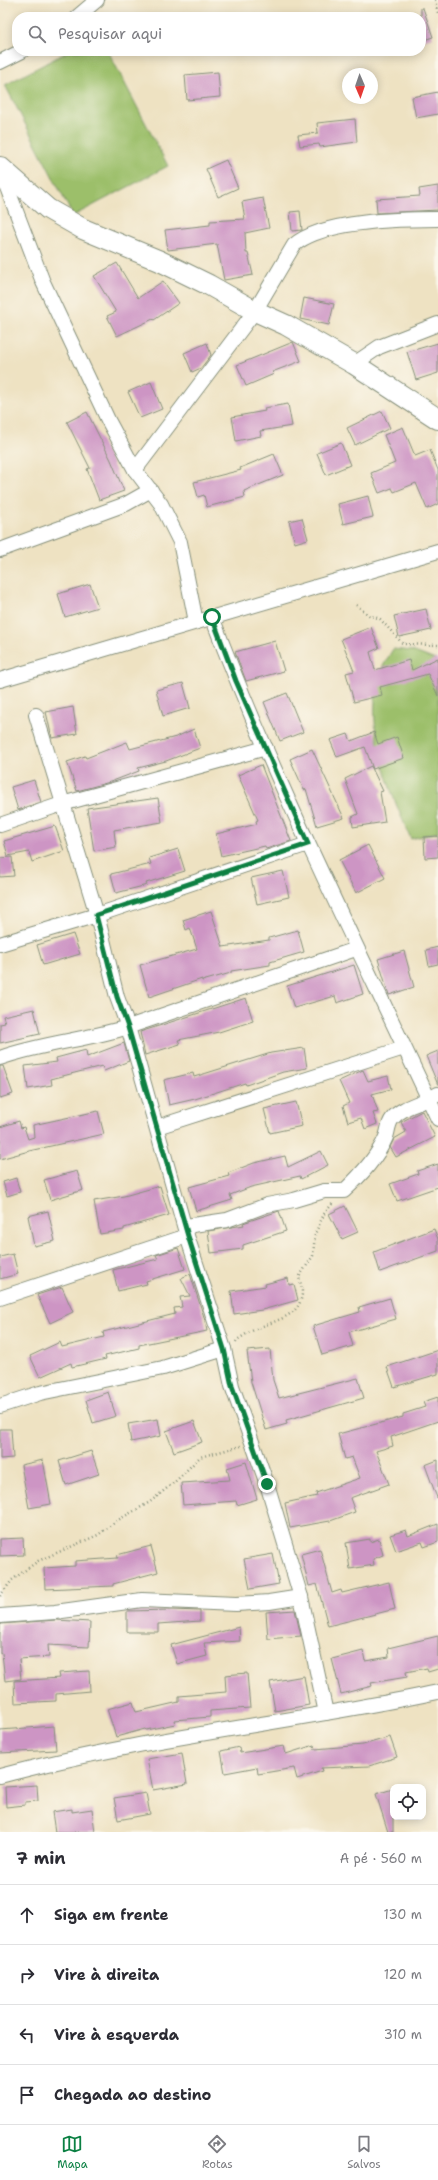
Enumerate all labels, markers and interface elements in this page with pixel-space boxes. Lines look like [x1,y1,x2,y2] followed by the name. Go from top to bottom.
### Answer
[12,12,426,56] search box
[26,23,48,45] icon: search
[58,24,162,44] text: Pesquisar aqui
[342,68,378,104] north arrow
[203,608,221,626] route start
[258,1475,276,1493] route end
[390,1784,426,1820] map controls
[390,1784,426,1820] button: locate
[16,1847,66,1869] text: 7 min
[340,1850,422,1867] text: A pé · 560 m
[16,1904,38,1926] icon: ahead
[54,1905,169,1925] text: Siga em frente
[384,1906,422,1923] text: 130 m
[16,1964,38,1986] icon: right
[54,1965,159,1985] text: Vire à direita
[384,1966,422,1983] text: 120 m
[16,2024,38,2046] icon: left
[54,2025,179,2045] text: Vire à esquerda
[384,2026,422,2043] text: 310 m
[16,2084,38,2106] icon: arrive
[54,2085,211,2105] text: Chegada ao destino
[57,2133,88,2172] tab: Mapa
[202,2133,233,2172] tab: Rotas
[347,2133,381,2172] tab: Salvos

